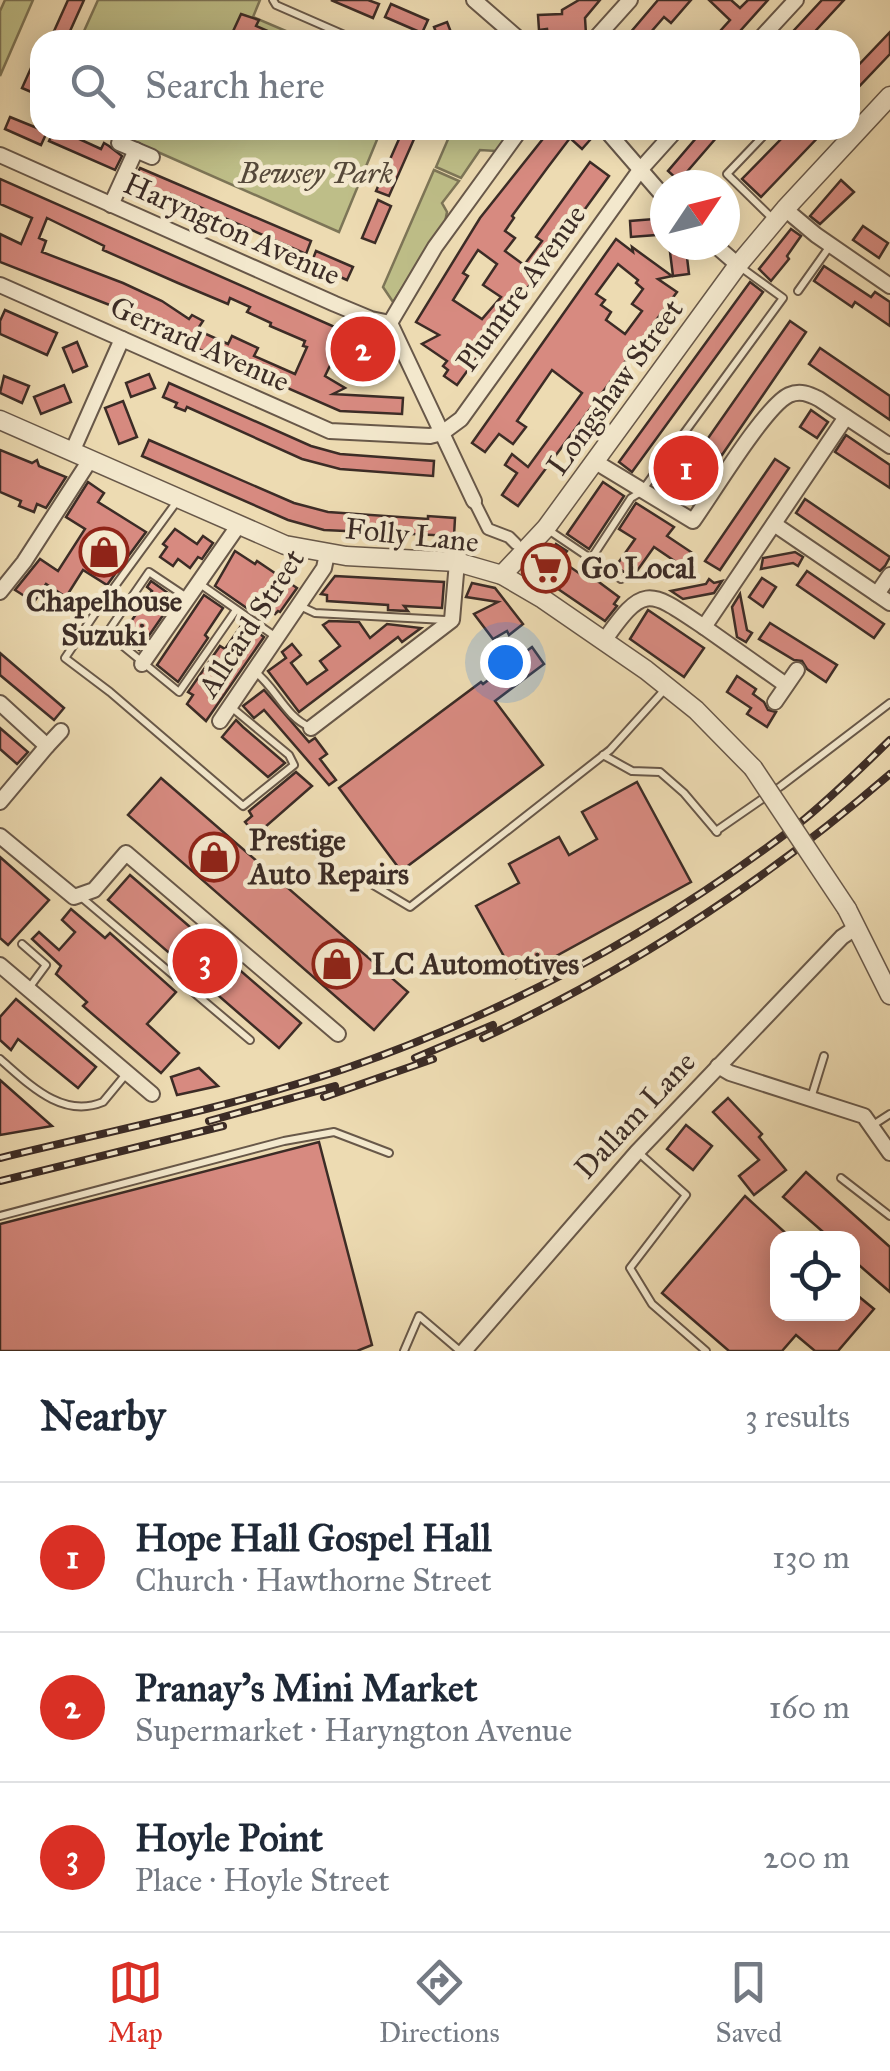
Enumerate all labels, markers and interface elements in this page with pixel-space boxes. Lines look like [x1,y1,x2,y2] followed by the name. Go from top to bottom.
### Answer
[30,30,860,140] search box
[65,58,120,113] icon: search
[145,62,325,108] text: Search here
[237,155,393,191] park label: Bewsey Park
[118,165,346,293] street label: Haryngton Avenue
[650,170,740,260] north arrow
[449,198,593,378] street label: Plumtre Avenue
[105,288,295,400] street label: Gerrard Avenue
[539,292,691,482] street label: Longshaw Street
[330,312,396,386] pin: 2
[654,430,718,506] pin: 1
[343,510,481,560] street label: Folly Lane
[78,526,130,578] shop icon: Chapelhouse Suzuki
[189,542,312,705] street label: Allcard Street
[520,542,572,594] supermarket icon: Go Local
[581,550,697,586] place label: Go Local
[26,583,183,653] place label: Chapelhouse Suzuki
[480,637,531,688] your location
[247,822,409,892] place label: Prestige Auto Repairs
[188,831,240,883] shop icon: Prestige Auto Repairs
[172,924,238,998] pin: 3
[311,938,363,990] shop icon: LC Automotives
[372,946,579,982] place label: LC Automotives
[567,1044,703,1186] street label: Dallam Lane
[770,1231,860,1321] map controls
[770,1231,860,1321] button: locate
[40,1390,165,1442] text: Nearby
[745,1397,850,1436] text: 3 results
[135,1515,491,1561] text: Hope Hall Gospel Hall
[66,1538,79,1577] text: 1
[772,1538,850,1577] text: 130 m
[135,1561,492,1600] text: Church · Hawthorne Street
[135,1665,477,1711] text: Pranay's Mini Market
[65,1688,80,1727] text: 2
[769,1688,850,1727] text: 160 m
[135,1711,572,1750] text: Supermarket · Haryngton Avenue
[135,1815,323,1861] text: Hoyle Point
[66,1838,79,1877] text: 3
[763,1838,850,1877] text: 200 m
[135,1861,390,1900] text: Place · Hoyle Street
[108,1955,163,2050] tab: Map
[379,1955,500,2050] tab: Directions
[716,1955,782,2050] tab: Saved

